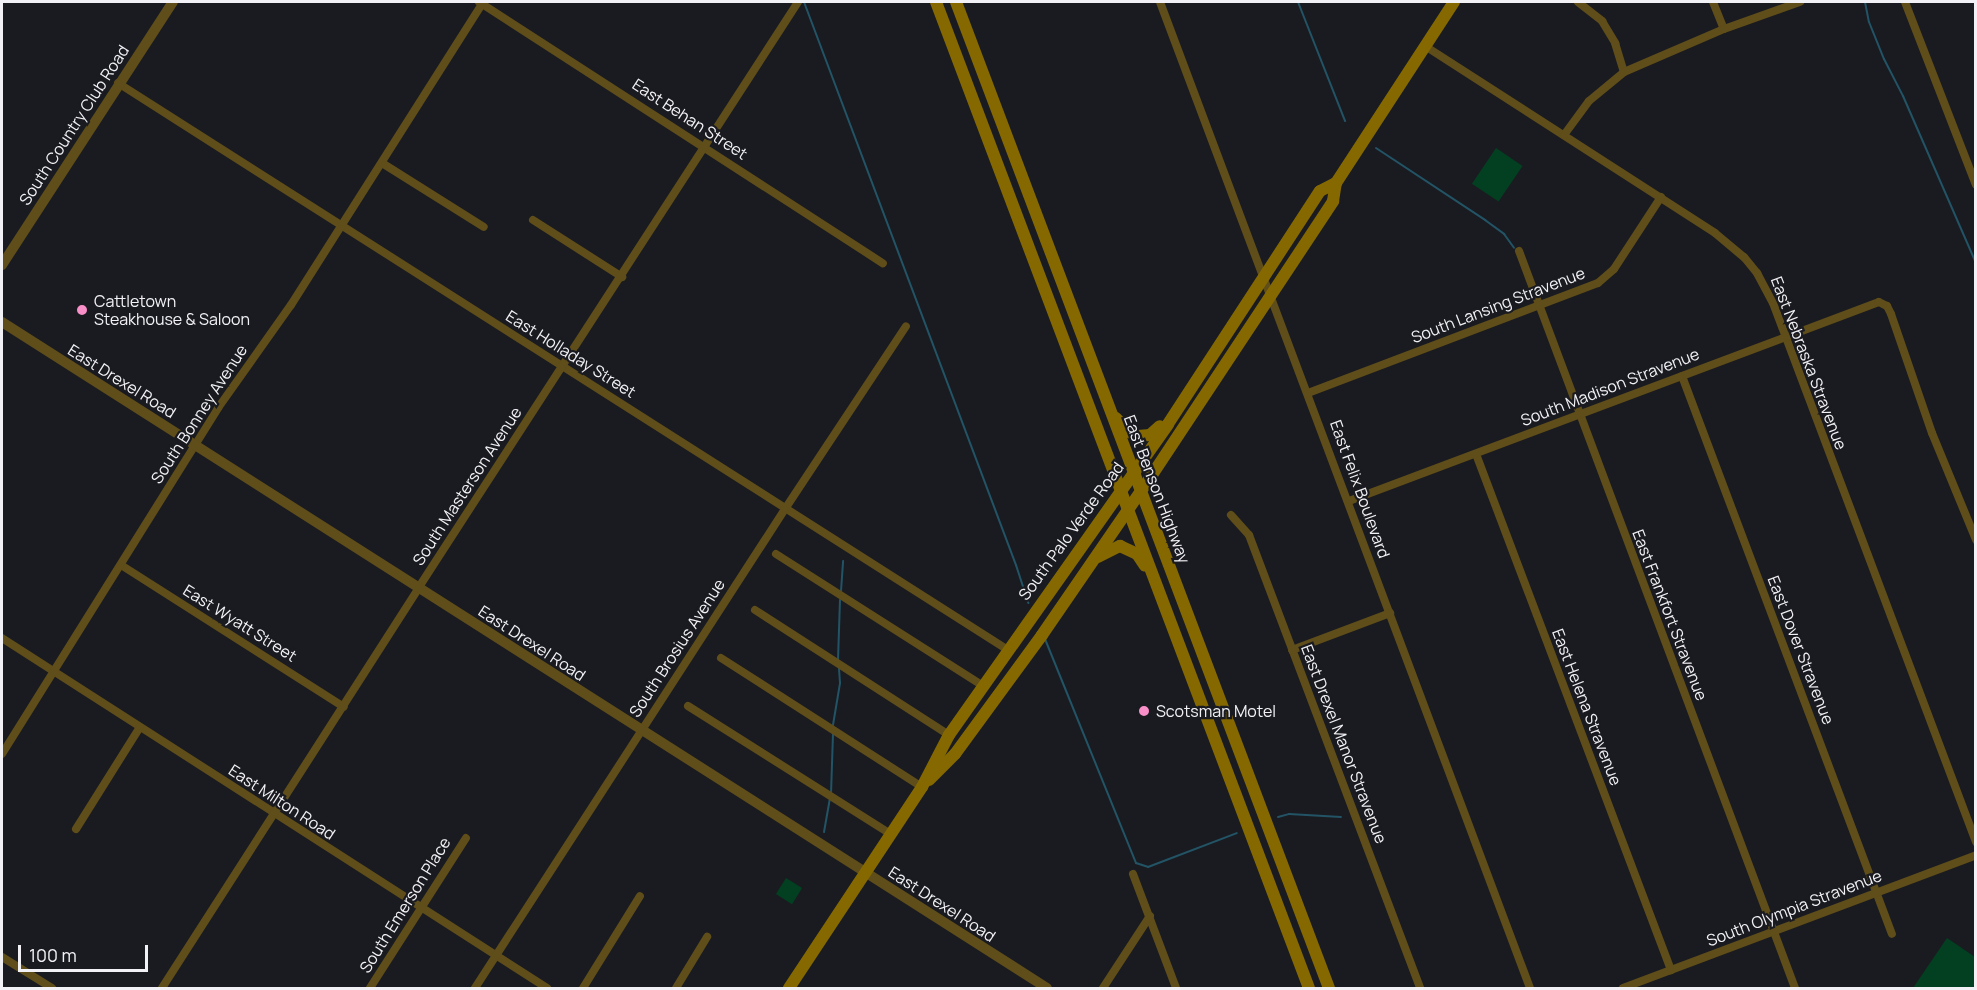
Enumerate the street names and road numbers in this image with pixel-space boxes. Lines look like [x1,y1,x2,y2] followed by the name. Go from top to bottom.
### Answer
[15,41,133,209] street label: South Country Club Road
[629,75,751,163] street label: East Behan Street
[1408,263,1588,347] street label: South Lansing Stravenue
[1767,274,1851,452] street label: East Nebraska Stravenue
[503,306,639,402] street label: East Holladay Street
[64,340,180,422] street label: East Drexel Road
[147,341,251,487] street label: South Bonney Avenue
[1518,344,1702,430] street label: South Madison Stravenue
[409,403,525,569] street label: South Masterson Avenue
[1120,412,1194,566] street label: East Benson Highway
[1326,417,1394,561] street label: East Felix Boulevard
[1014,458,1128,604] street label: South Palo Verde Road
[1628,527,1712,703] street label: East Frankfort Stravenue
[1764,573,1838,727] street label: East Dover Stravenue
[625,575,729,721] street label: South Brosius Avenue
[180,580,300,666] street label: East Wyatt Street
[475,601,589,685] street label: East Drexel Road
[1548,626,1626,788] street label: East Helena Stravenue
[1297,642,1391,846] street label: East Drexel Manor Stravenue
[225,760,339,844] street label: East Milton Road
[355,834,455,976] street label: South Emerson Place
[885,862,999,946] street label: East Drexel Road
[1704,866,1884,950] street label: South Olympia Stravenue

